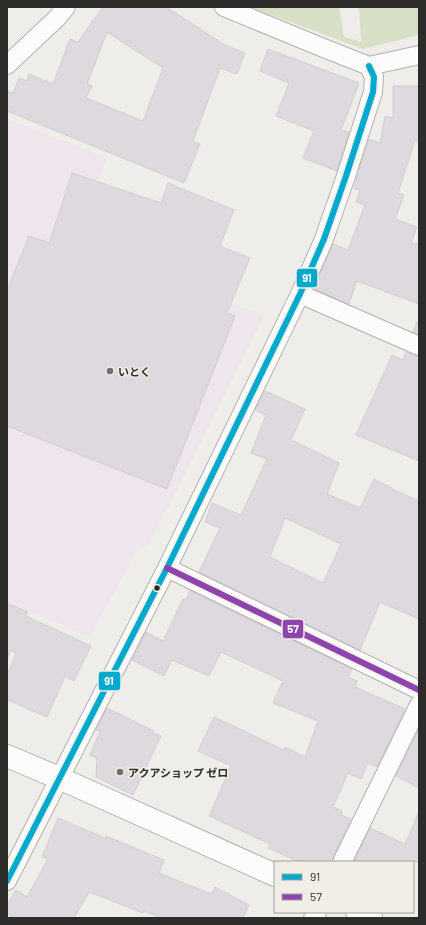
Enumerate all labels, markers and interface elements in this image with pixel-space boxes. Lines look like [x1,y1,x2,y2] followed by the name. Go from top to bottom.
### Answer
[296,268,318,288] line badge: 91
[302,271,312,284] text: 91
[118,365,151,378] place label: いとく
[105,366,115,376] marker: いとく
[152,583,162,593] unlabelled marker
[282,619,304,639] line badge: 57
[287,622,299,635] text: 57
[98,671,121,691] line badge: 91
[104,674,114,687] text: 91
[128,766,228,779] place label: アクアショップ ゼロ
[115,767,125,777] marker: アクアショップ ゼロ
[274,861,414,913] legend
[310,869,320,883] text: 91
[310,889,322,903] text: 57

